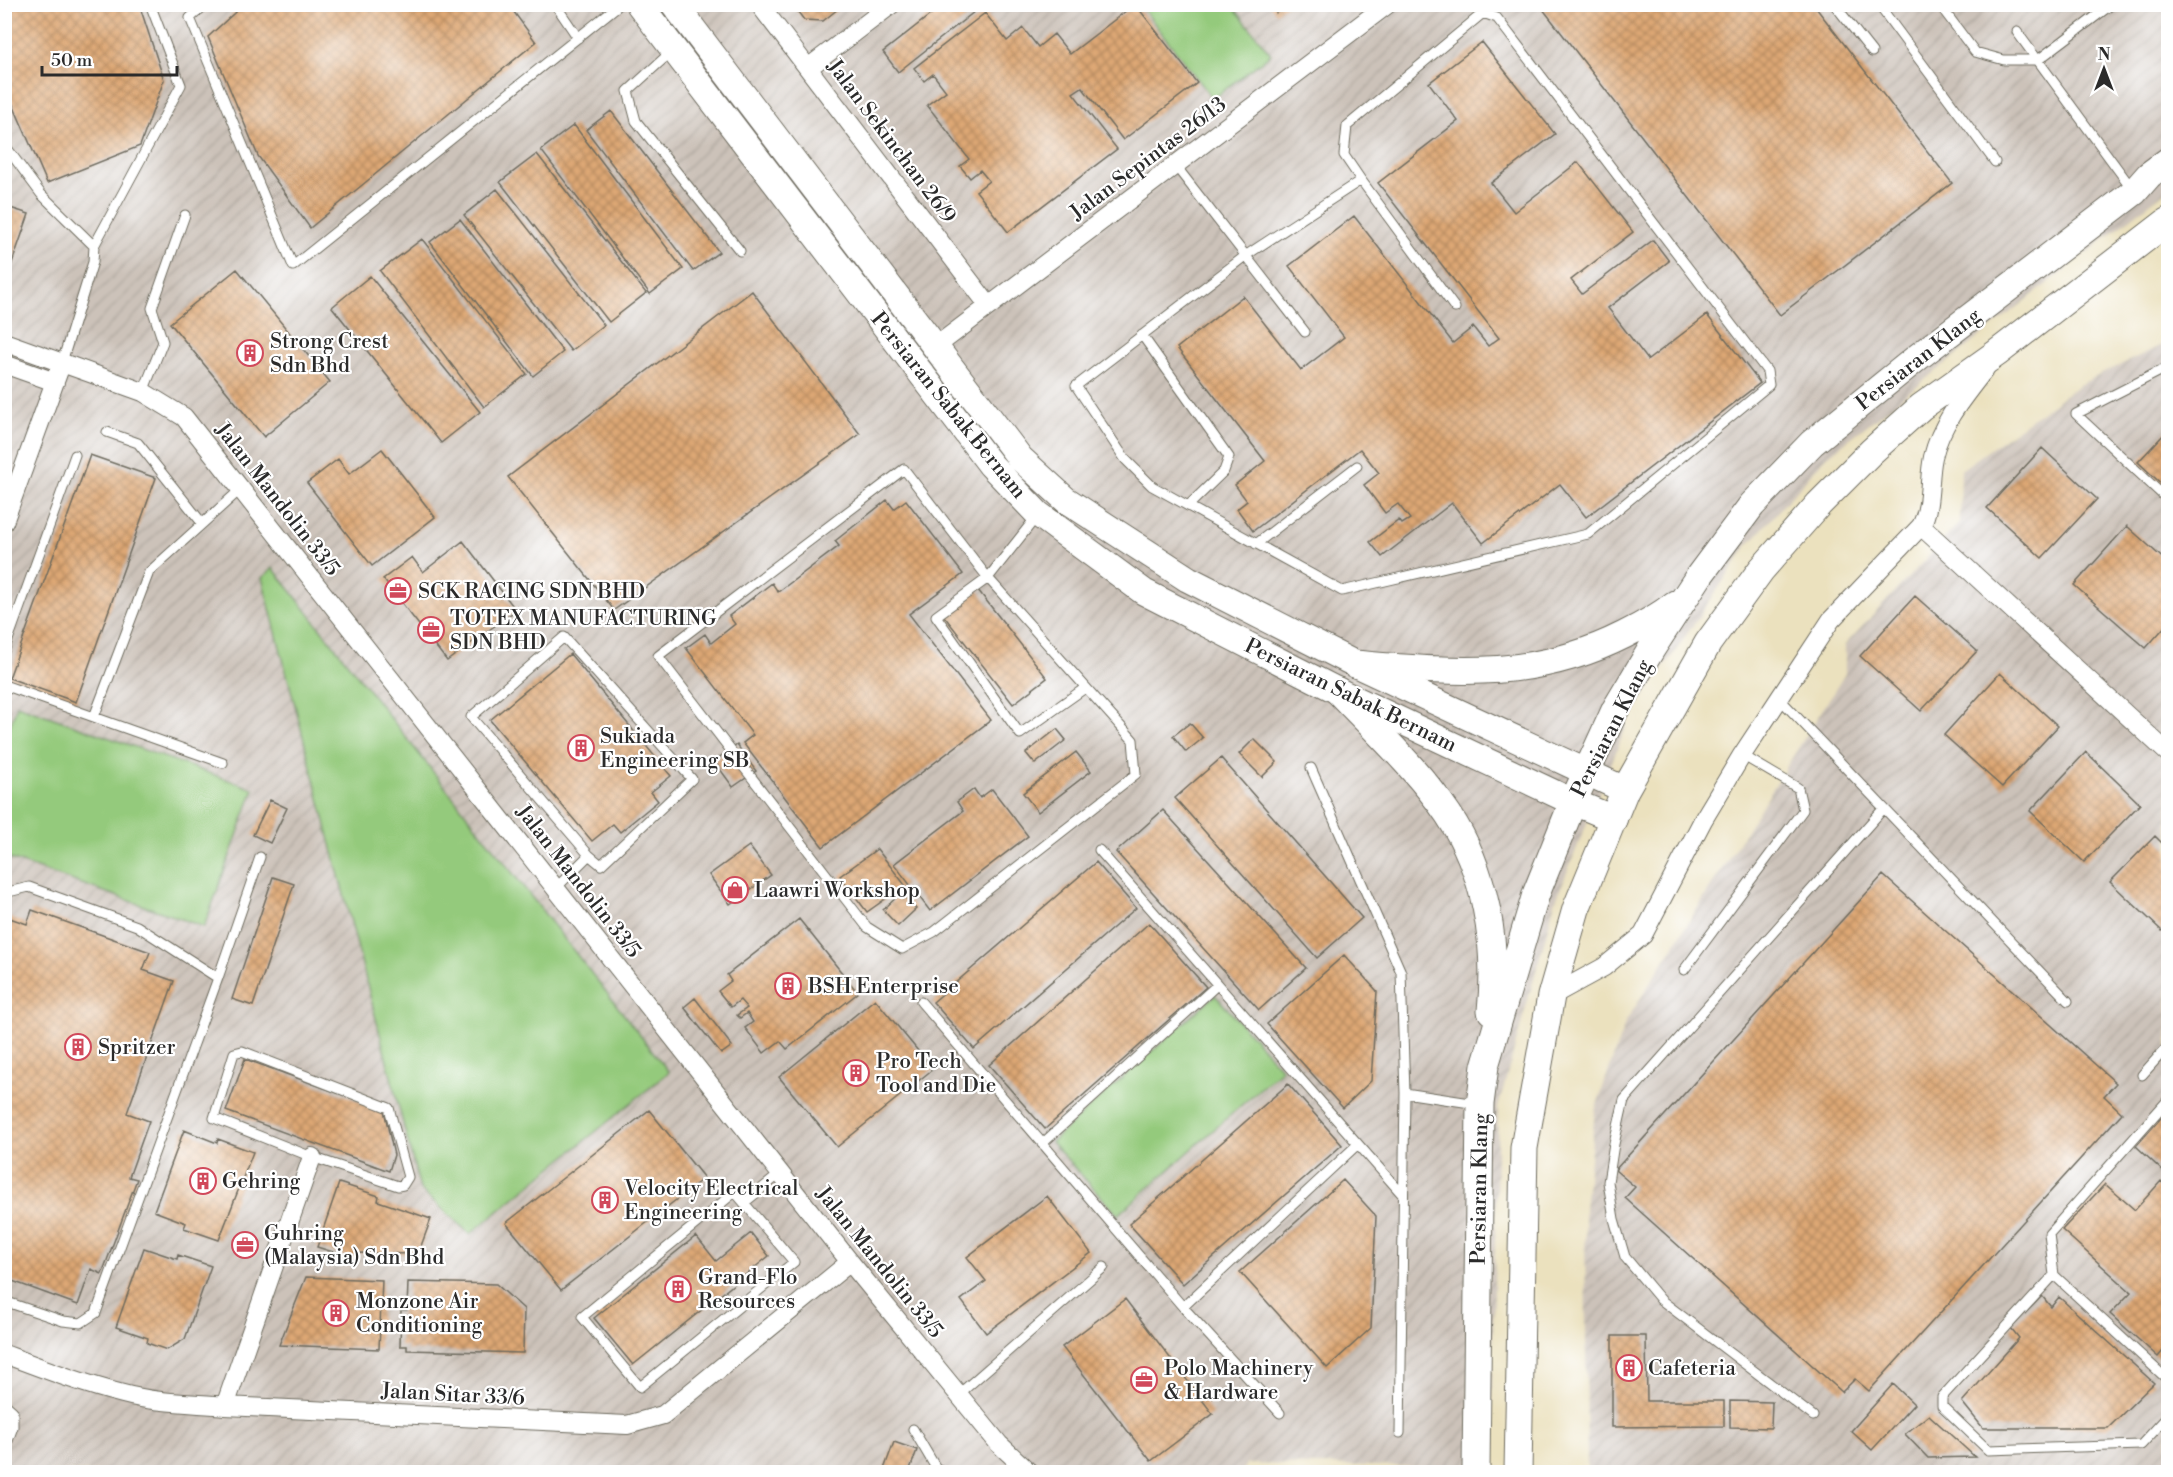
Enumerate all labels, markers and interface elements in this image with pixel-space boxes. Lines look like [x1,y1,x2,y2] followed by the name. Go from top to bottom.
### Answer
[42,39,177,77] scale bar
[2074,39,2134,99] north arrow
[2098,45,2111,65] text: N
[51,49,93,72] text: 50 m
[821,54,961,229] street label: Jalan Sekinchan 26/9
[1065,92,1232,227] street label: Jalan Sepintas 26/13
[1851,303,1986,417] street label: Persiaran Klang
[865,307,1032,504] street label: Persiaran Sabak Bernam
[270,329,389,379] place label: Strong Crest Sdn Bhd
[235,338,265,368] building icon: Strong Crest Sdn Bhd
[209,417,345,581] street label: Jalan Mandolin 33/5
[383,576,413,606] office icon: SCK RACING SDN BHD
[418,579,645,605] place label: SCK RACING SDN BHD
[450,606,717,656] place label: TOTEX MANUFACTURING SDN BHD
[416,615,446,645] office icon: TOTEX MANUFACTURING SDN BHD
[1240,633,1461,759] street label: Persiaran Sabak Bernam
[1566,655,1658,802] street label: Persiaran Klang
[600,724,750,774] place label: Sukiada Engineering SB
[566,733,596,763] building icon: Sukiada Engineering SB
[510,799,646,963] street label: Jalan Mandolin 33/5
[720,875,750,905] shop icon: Laawri Workshop
[754,878,920,904] place label: Laawri Workshop
[773,971,803,1001] building icon: BSH Enterprise
[807,974,959,1000] place label: BSH Enterprise
[63,1032,93,1062] building icon: Spritzer
[98,1035,176,1061] place label: Spritzer
[876,1049,996,1099] place label: Pro Tech Tool and Die
[841,1058,871,1088] building icon: Pro Tech Tool and Die
[1466,1113,1494,1265] street label: Persiaran Klang
[188,1166,218,1196] building icon: Gehring
[222,1169,301,1195] place label: Gehring
[623,1176,798,1226] place label: Velocity Electrical Engineering
[810,1181,948,1344] street label: Jalan Mandolin 33/5
[590,1185,620,1215] building icon: Velocity Electrical Engineering
[264,1221,444,1271] place label: Guhring (Malaysia) Sdn Bhd
[230,1230,260,1260] office icon: Guhring (Malaysia) Sdn Bhd
[698,1265,798,1315] place label: Grand-Flo Resources
[663,1274,693,1304] building icon: Grand-Flo Resources
[356,1289,482,1339] place label: Monzone Air Conditioning
[321,1298,351,1328] building icon: Monzone Air Conditioning
[1614,1353,1644,1383] building icon: Cafeteria
[1164,1356,1314,1406] place label: Polo Machinery & Hardware
[1648,1356,1736,1382] place label: Cafeteria
[1129,1365,1159,1395] office icon: Polo Machinery & Hardware
[380,1378,526,1412] street label: Jalan Sitar 33/6

